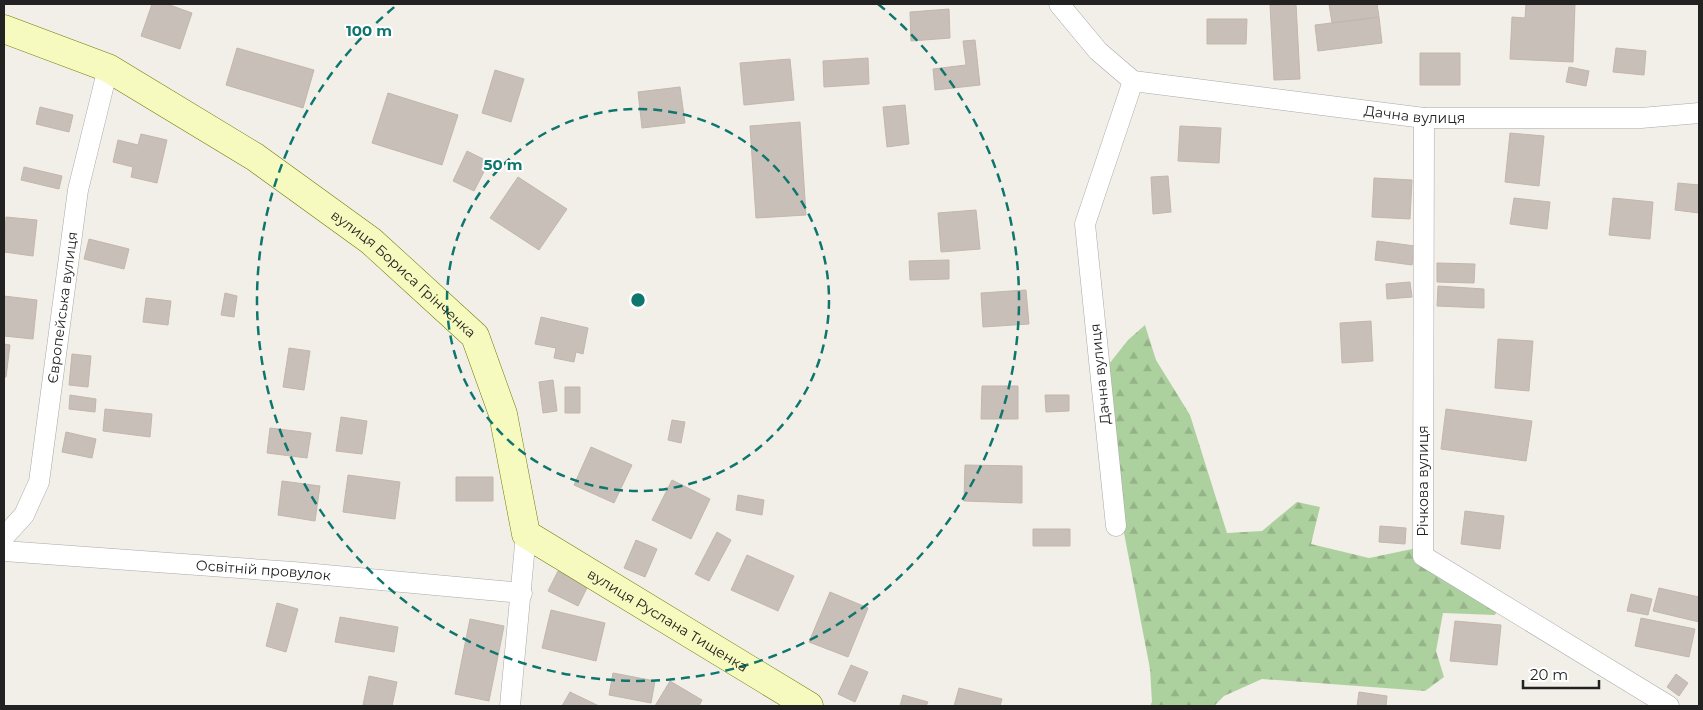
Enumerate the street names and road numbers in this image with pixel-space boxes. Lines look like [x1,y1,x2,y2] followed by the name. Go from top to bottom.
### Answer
[1363,101,1465,127] street label: Дачна вулиця
[327,206,480,341] street label: вулиця Бориса Грінченка
[43,231,81,384] street label: Європейська вулиця
[1086,323,1114,425] street label: Дачна вулиця
[1414,425,1432,537] street label: Річкова вулиця
[195,556,332,584] street label: Освітній провулок
[584,565,751,676] street label: вулиця Руслана Тищенка

